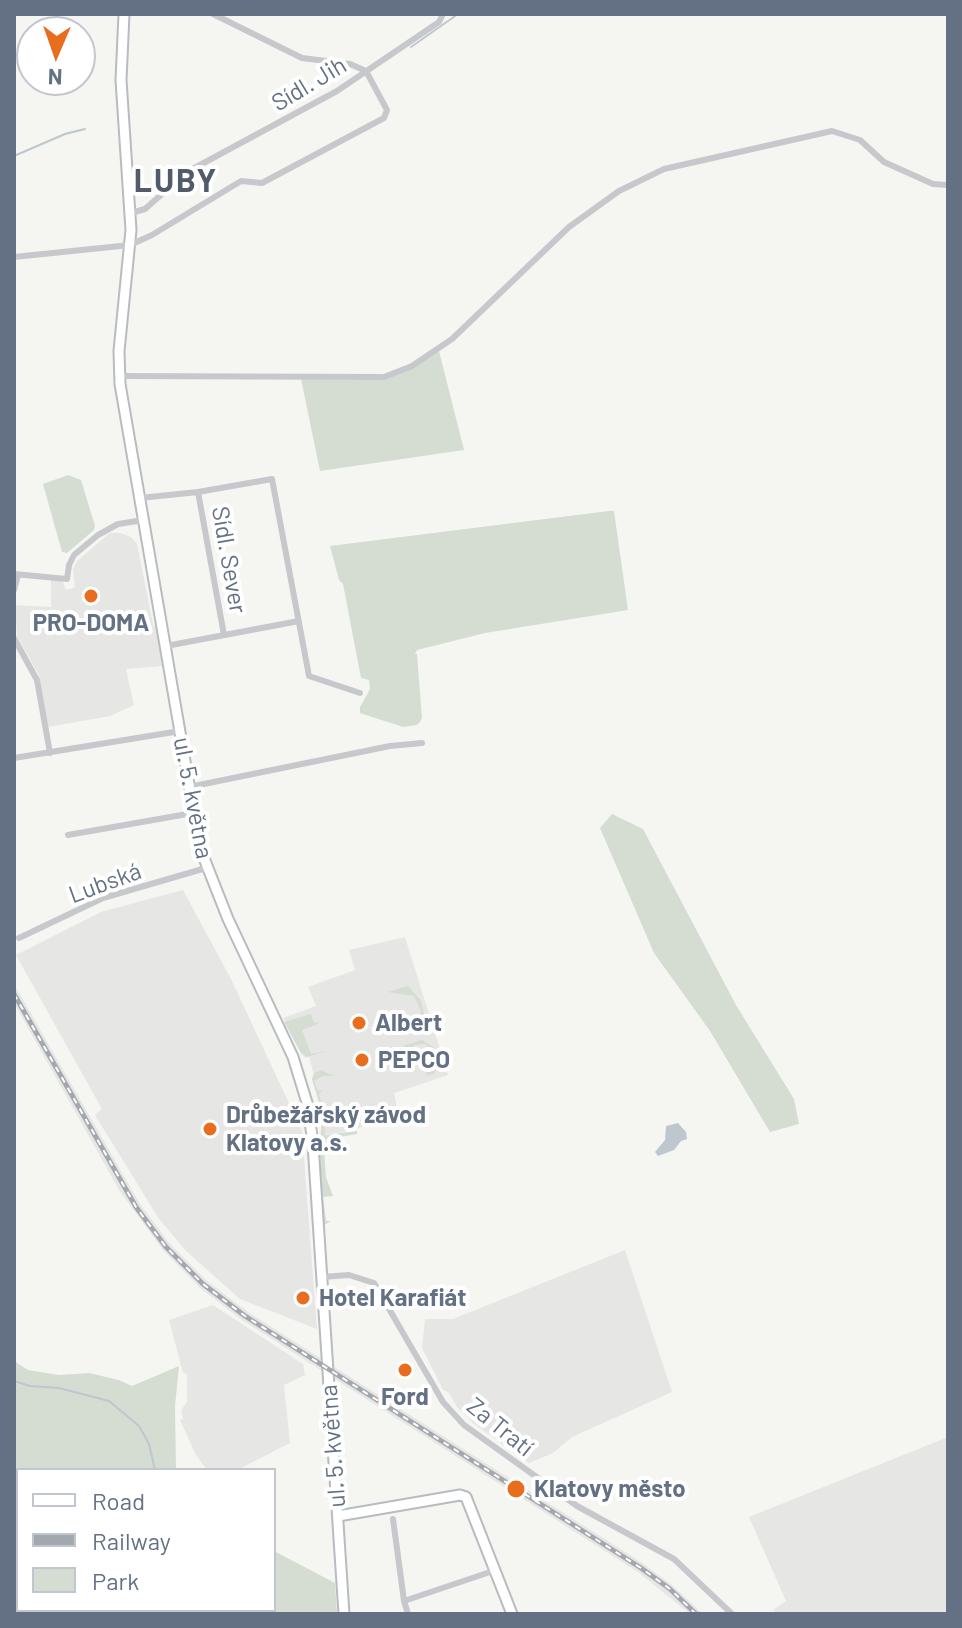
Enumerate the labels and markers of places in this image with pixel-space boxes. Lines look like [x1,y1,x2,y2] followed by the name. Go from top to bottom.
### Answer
[82,587,100,605] marker: PRO-DOMA
[33,609,149,637] place label: PRO-DOMA
[375,1009,442,1037] place label: Albert
[350,1014,368,1032] marker: Albert
[378,1046,450,1074] place label: PEPCO
[353,1051,371,1069] marker: PEPCO
[226,1101,426,1157] place label: Drůbežářský závod Klatovy a.s.
[201,1120,219,1138] marker: Drůbežářský závod Klatovy a.s.
[319,1284,466,1312] place label: Hotel Karafiát
[294,1289,312,1307] marker: Hotel Karafiát
[396,1361,414,1379] marker: Ford
[381,1383,429,1411] place label: Ford
[534,1475,686,1503] place label: Klatovy město
[505,1478,527,1500] marker: Klatovy město

